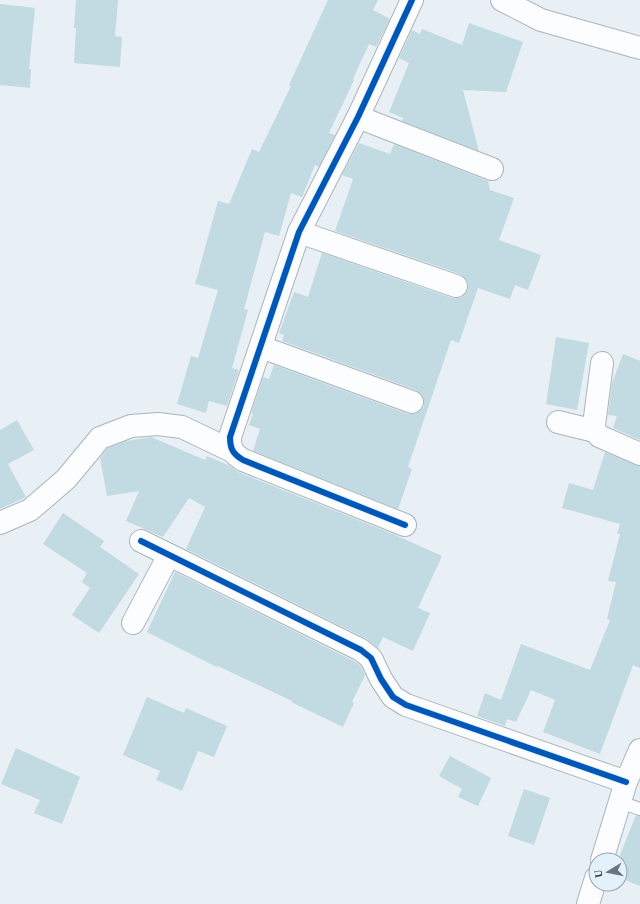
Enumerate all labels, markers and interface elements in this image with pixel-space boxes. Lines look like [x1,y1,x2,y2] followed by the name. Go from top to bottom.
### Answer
[588,852,628,892] north arrow
[592,869,605,879] text: U

